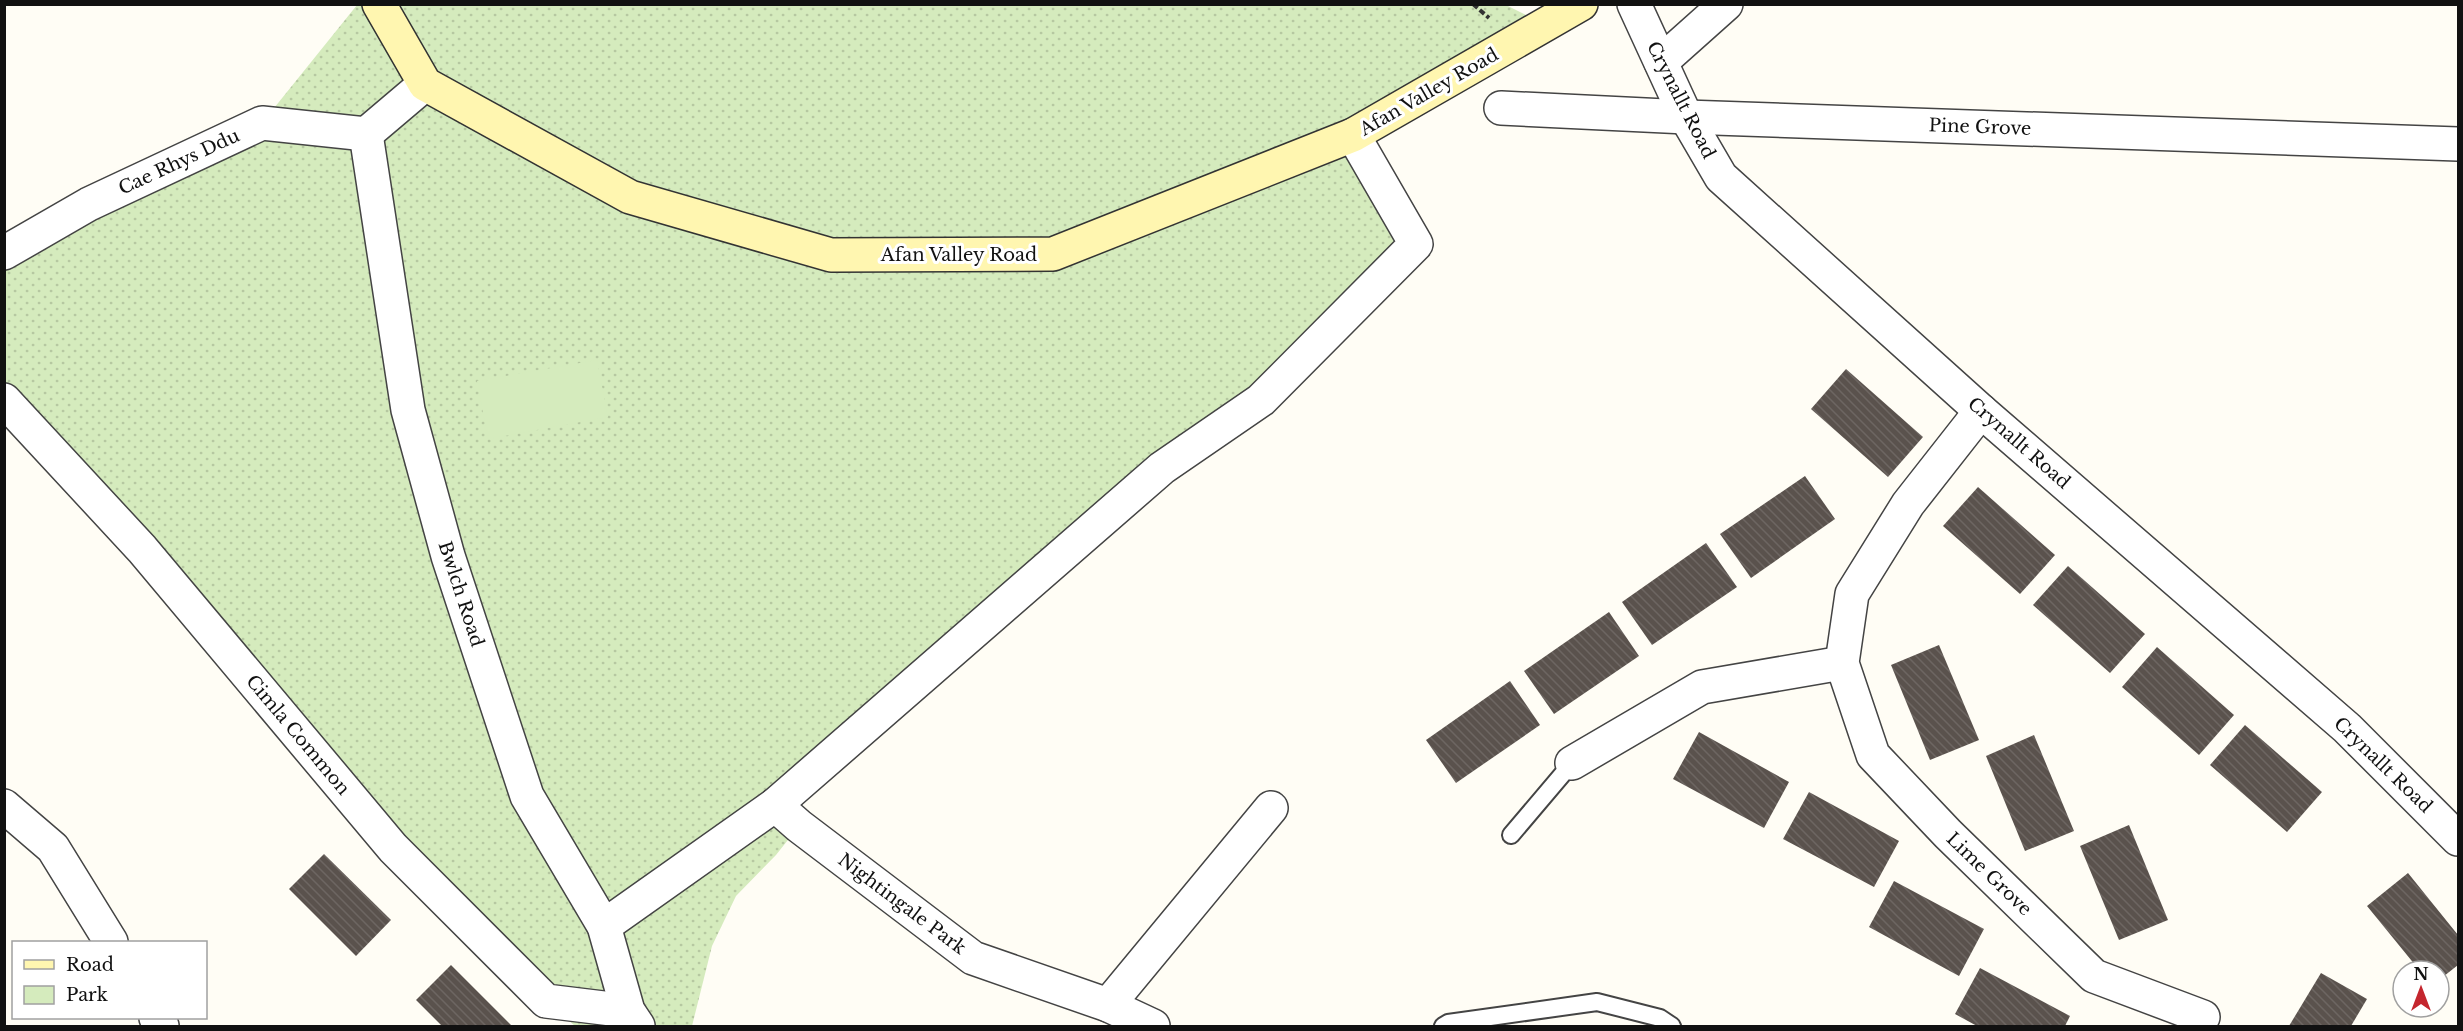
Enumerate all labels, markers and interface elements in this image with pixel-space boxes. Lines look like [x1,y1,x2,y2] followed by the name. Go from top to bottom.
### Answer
[1642,38,1720,162] street label: Crynallt Road
[1355,43,1502,141] street label: Afan Valley Road
[1928,114,2032,140] street label: Pine Grove
[115,124,243,200] street label: Cae Rhys Ddu
[880,244,1037,266] street label: Afan Valley Road
[1963,393,2075,493] street label: Crynallt Road
[434,538,488,650] street label: Bwlch Road
[241,671,355,799] street label: Cimla Common
[2329,712,2437,818] street label: Crynallt Road
[1942,828,2036,920] street label: Lime Grove
[834,849,970,959] street label: Nightingale Park
[12,941,207,1019] legend
[66,954,114,976] text: Road
[2391,959,2451,1019] north arrow
[2413,964,2429,984] text: N
[66,984,108,1006] text: Park

